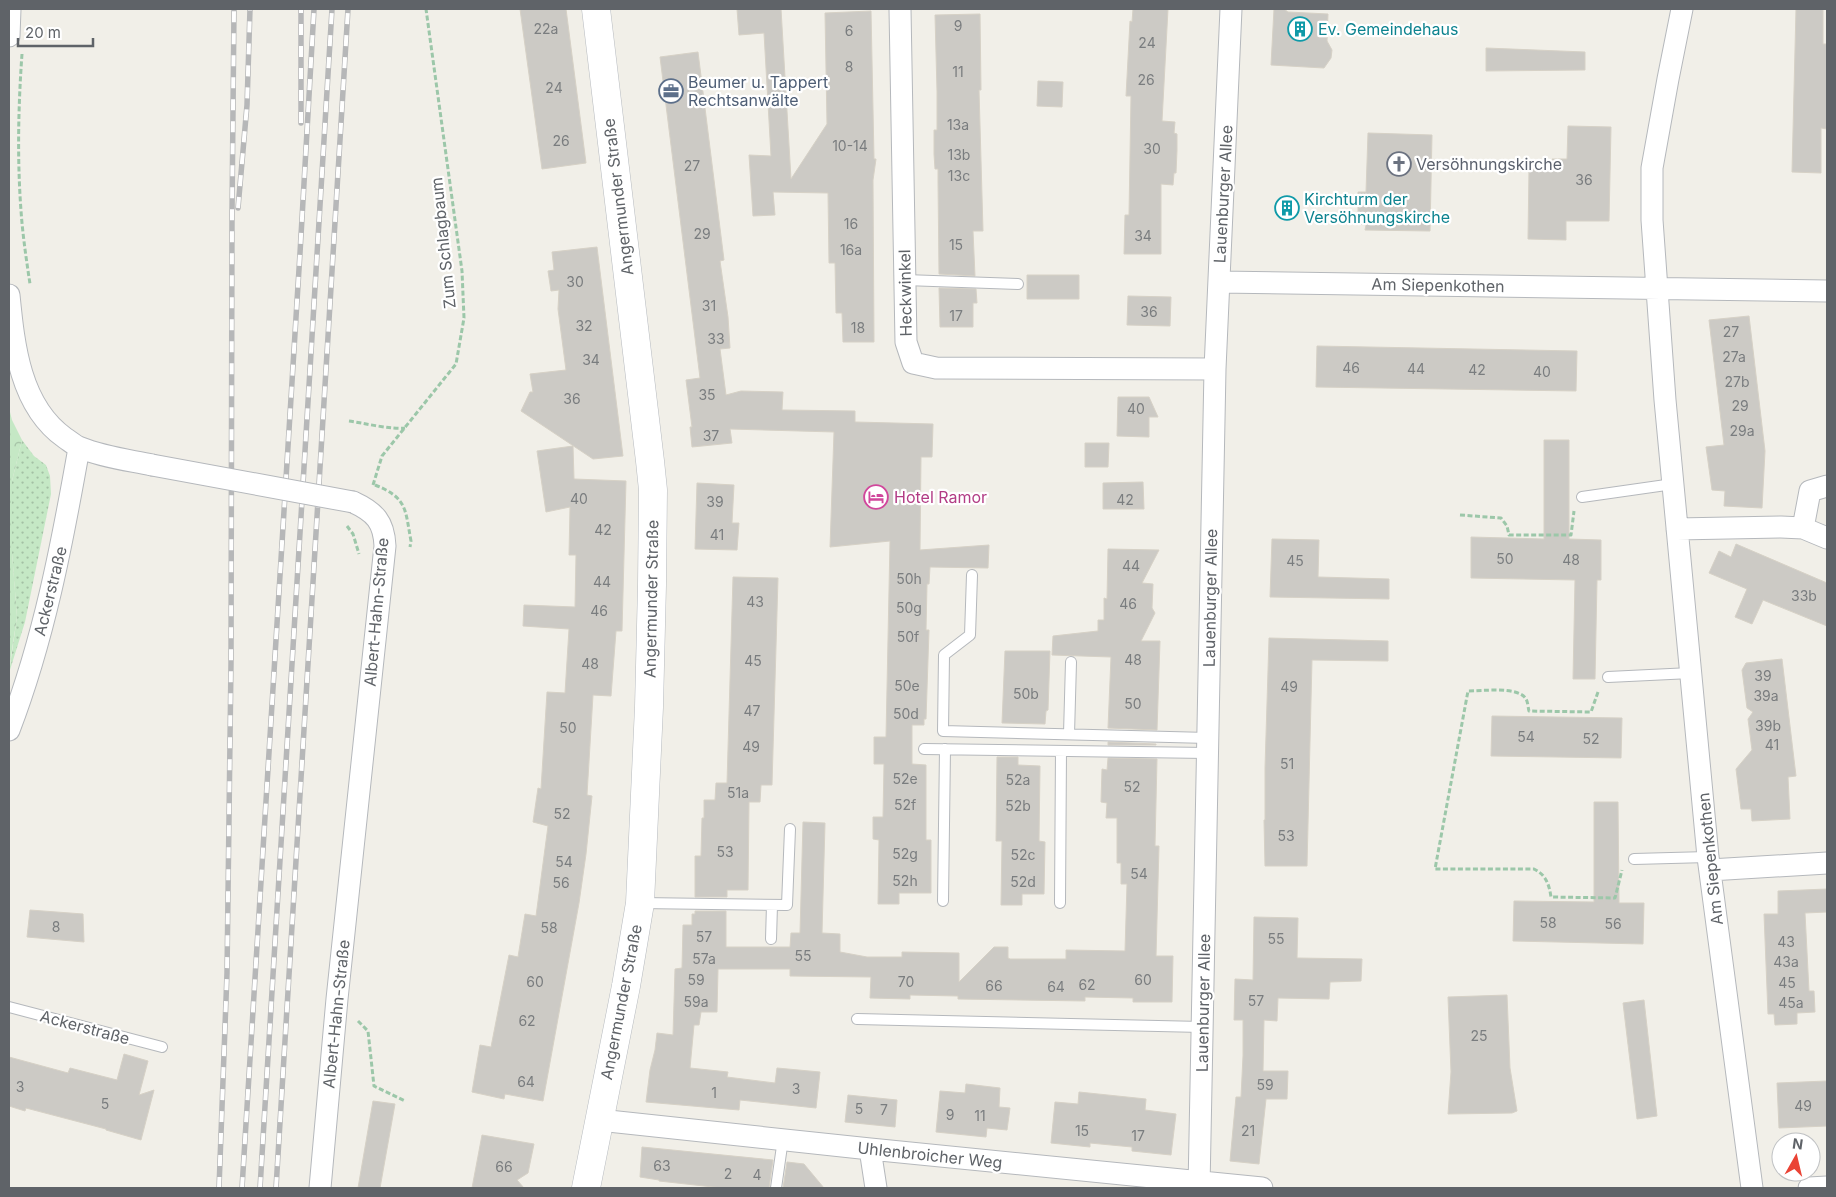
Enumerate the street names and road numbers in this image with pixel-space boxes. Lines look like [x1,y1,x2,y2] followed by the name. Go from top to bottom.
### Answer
[598,117,638,277] street label: Angermunder Straße
[1209,124,1237,264] street label: Lauenburger Allee
[426,176,460,310] street label: Zum Schlagbaum
[894,249,916,337] street label: Heckwinkel
[1371,274,1505,296] street label: Am Siepenkothen
[640,520,662,678] street label: Angermunder Straße
[1199,529,1221,667] street label: Lauenburger Allee
[360,537,392,687] street label: Albert-Hahn-Straße
[29,544,71,638] street label: Ackerstraße
[1693,792,1727,926] street label: Am Siepenkothen
[596,922,646,1082] street label: Angermunder Straße
[1192,934,1214,1072] street label: Lauenburger Allee
[318,939,354,1089] street label: Albert-Hahn-Straße
[38,1005,132,1049] street label: Ackerstraße
[857,1137,1003,1173] street label: Uhlenbroicher Weg

